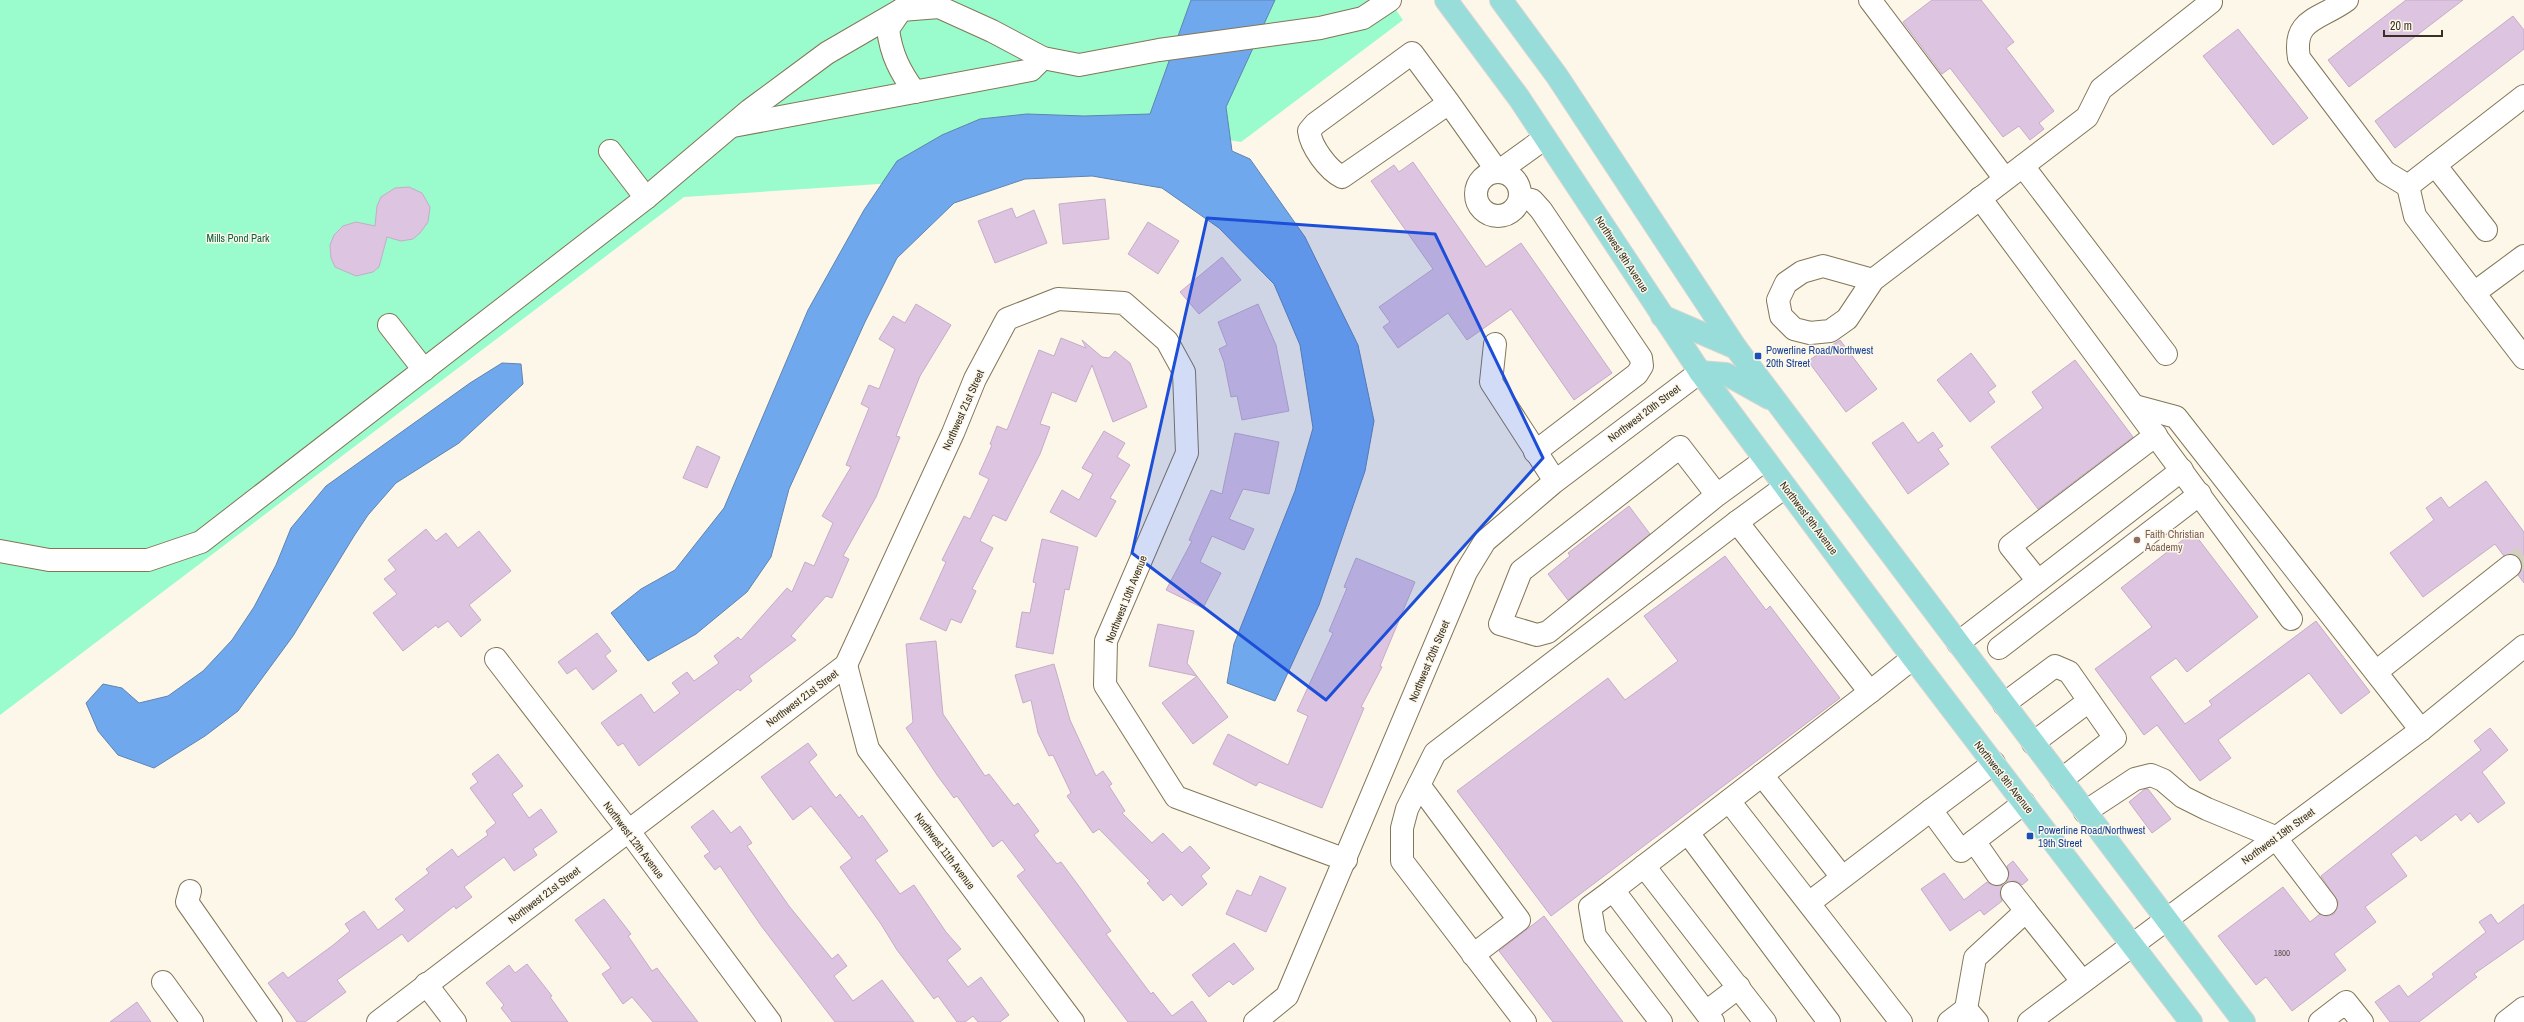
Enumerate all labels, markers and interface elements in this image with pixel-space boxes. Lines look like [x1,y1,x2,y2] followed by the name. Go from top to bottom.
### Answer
[2384,12,2442,38] scale bar
[2390,18,2412,34] text: 20 m
[1592,213,1652,295] street label: Northwest 9th Avenue
[206,231,270,245] park label: Mills Pond Park
[1766,343,1874,370] place label: Powerline Road/Northwest 20th Street
[1753,351,1763,361] marker: Powerline Road/Northwest 20th Street
[939,367,987,452] street label: Northwest 21st Street
[1605,381,1683,445] street label: Northwest 20th Street
[1777,479,1841,557] street label: Northwest 9th Avenue
[2144,527,2204,554] place label: Faith Christian Academy
[2132,535,2142,545] marker: Faith Christian Academy
[1102,553,1150,645] street label: Northwest 10th Avenue
[1406,618,1453,704] street label: Northwest 20th Street
[763,666,841,730] street label: Northwest 21st Street
[1971,738,2037,816] street label: Northwest 9th Avenue
[600,799,668,881] street label: Northwest 12th Avenue
[2239,804,2318,867] street label: Northwest 19th Street
[912,810,978,892] street label: Northwest 11th Avenue
[2038,823,2146,850] place label: Powerline Road/Northwest 19th Street
[2025,831,2035,841] marker: Powerline Road/Northwest 19th Street
[505,863,583,927] street label: Northwest 21st Street
[2274,947,2290,959] house number: 1800

